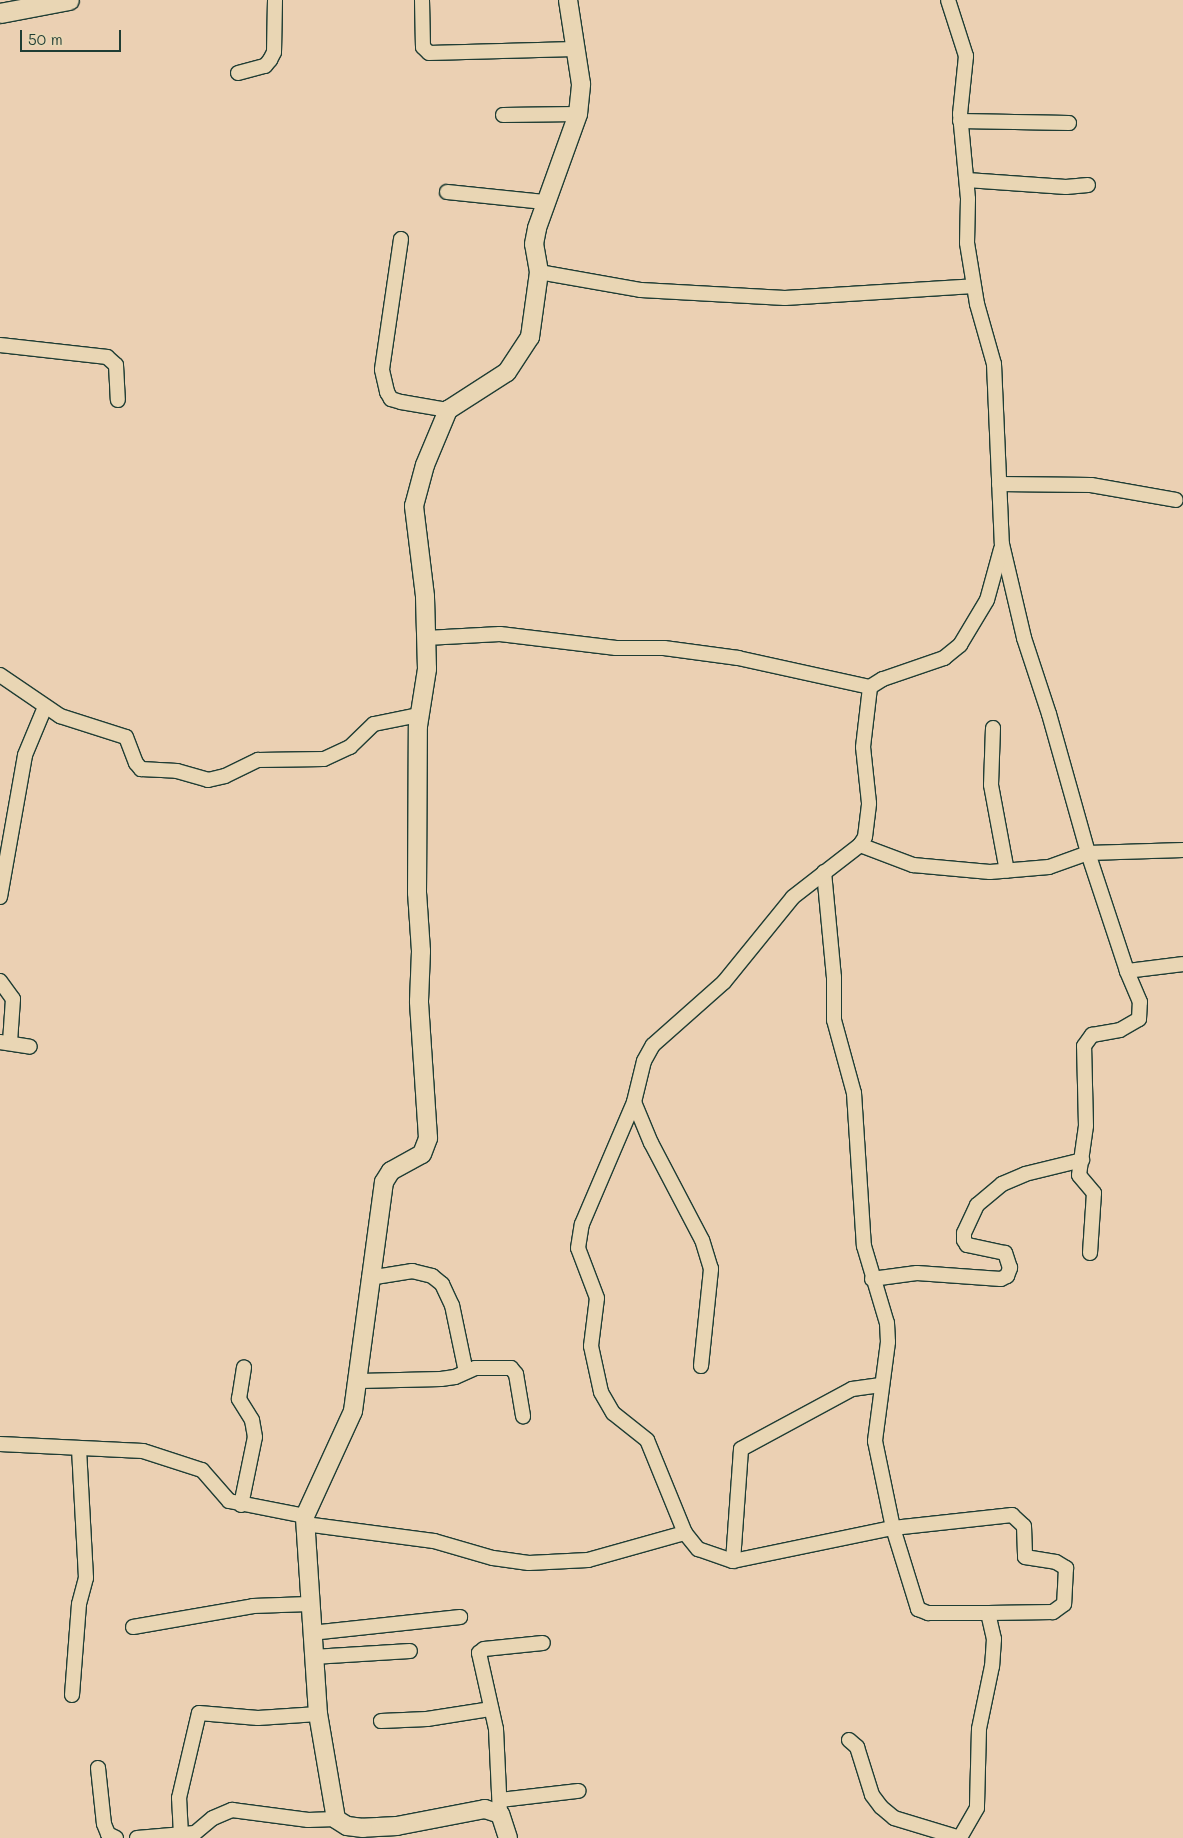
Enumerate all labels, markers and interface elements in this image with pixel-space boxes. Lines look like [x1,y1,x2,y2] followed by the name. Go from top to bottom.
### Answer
[22,20,124,52] scale bar
[28,29,63,49] text: 50 m

